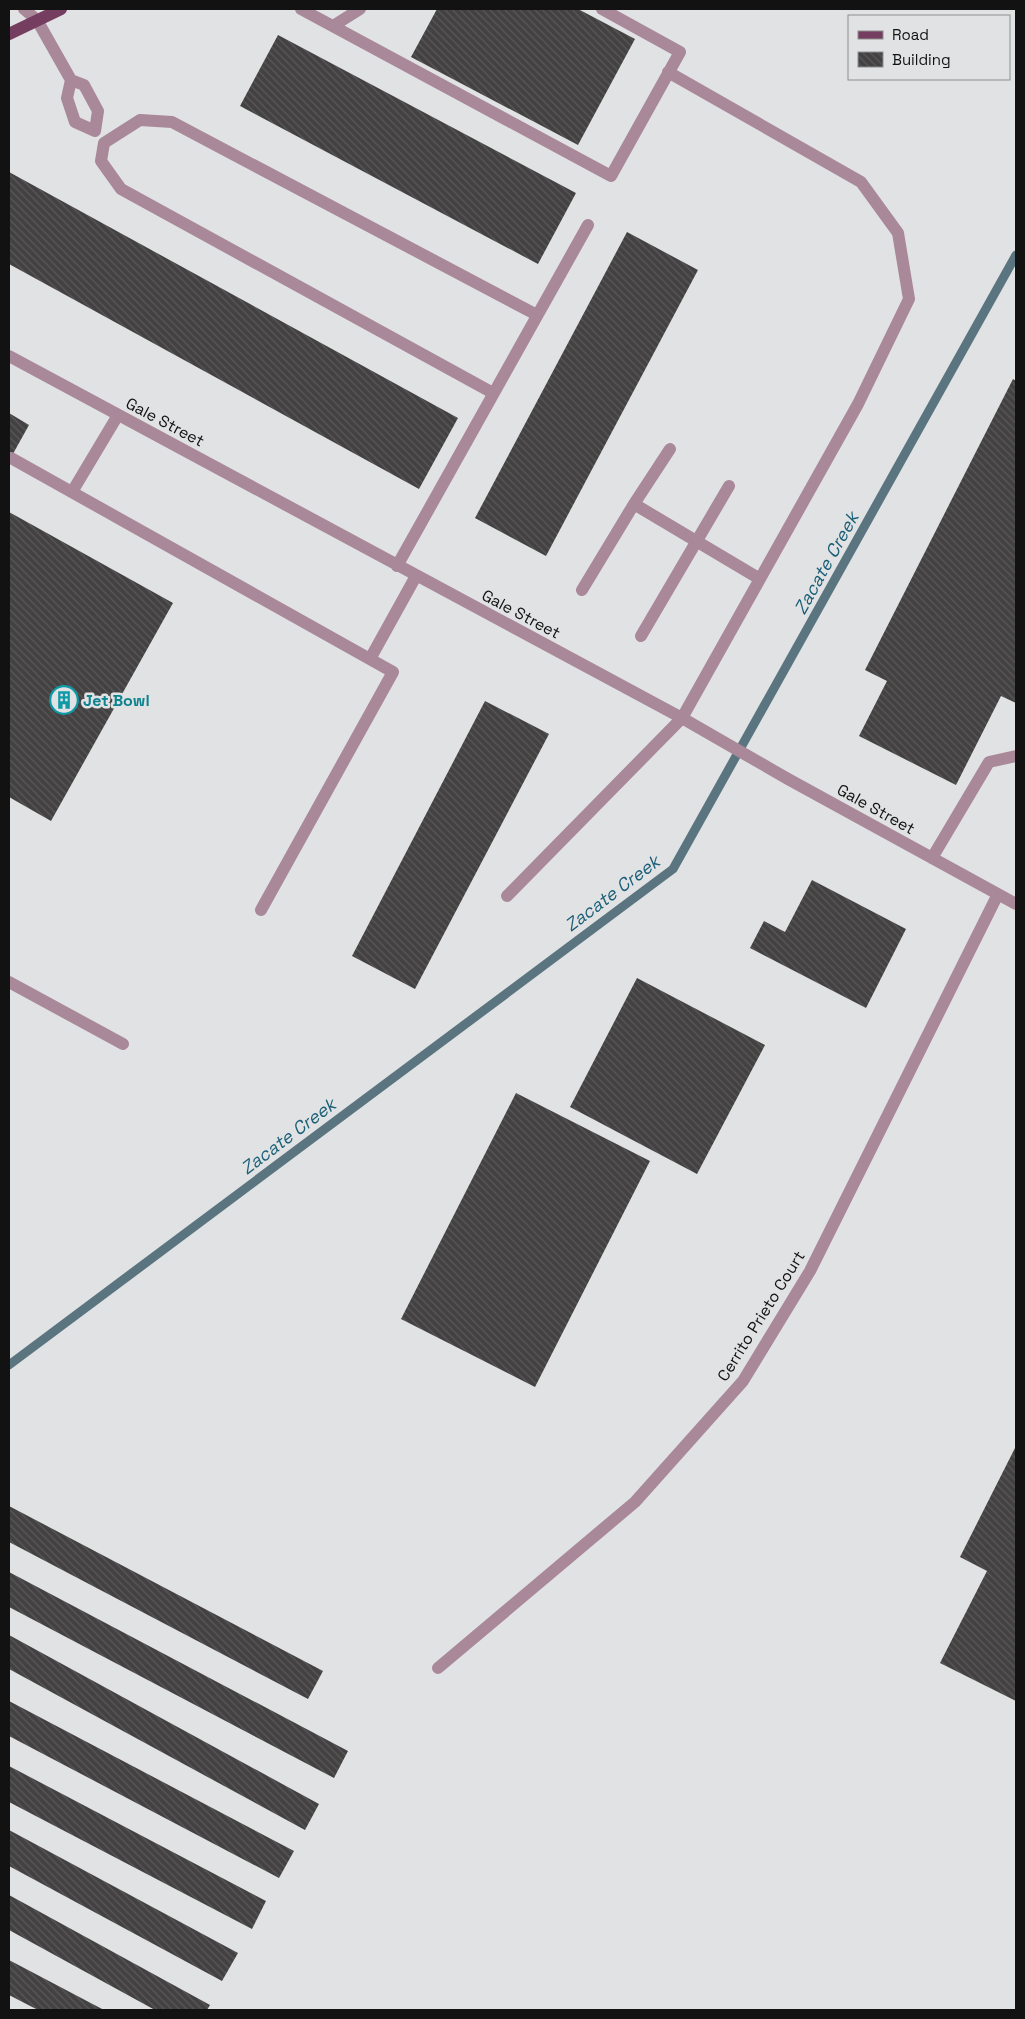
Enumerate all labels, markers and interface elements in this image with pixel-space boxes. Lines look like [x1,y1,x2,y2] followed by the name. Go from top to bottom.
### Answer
[848,15,1010,80] legend
[892,25,929,44] text: Road
[892,50,951,69] text: Building
[122,393,208,451] street label: Gale Street
[788,506,865,618] water label: Zacate Creek
[478,585,564,643] street label: Gale Street
[49,685,79,715] building icon: Jet Bowl
[83,690,150,711] place label: Jet Bowl
[833,779,919,839] street label: Gale Street
[560,848,666,936] water label: Zacate Creek
[236,1091,342,1179] water label: Zacate Creek
[712,1247,810,1385] street label: Cerrito Prieto Court

